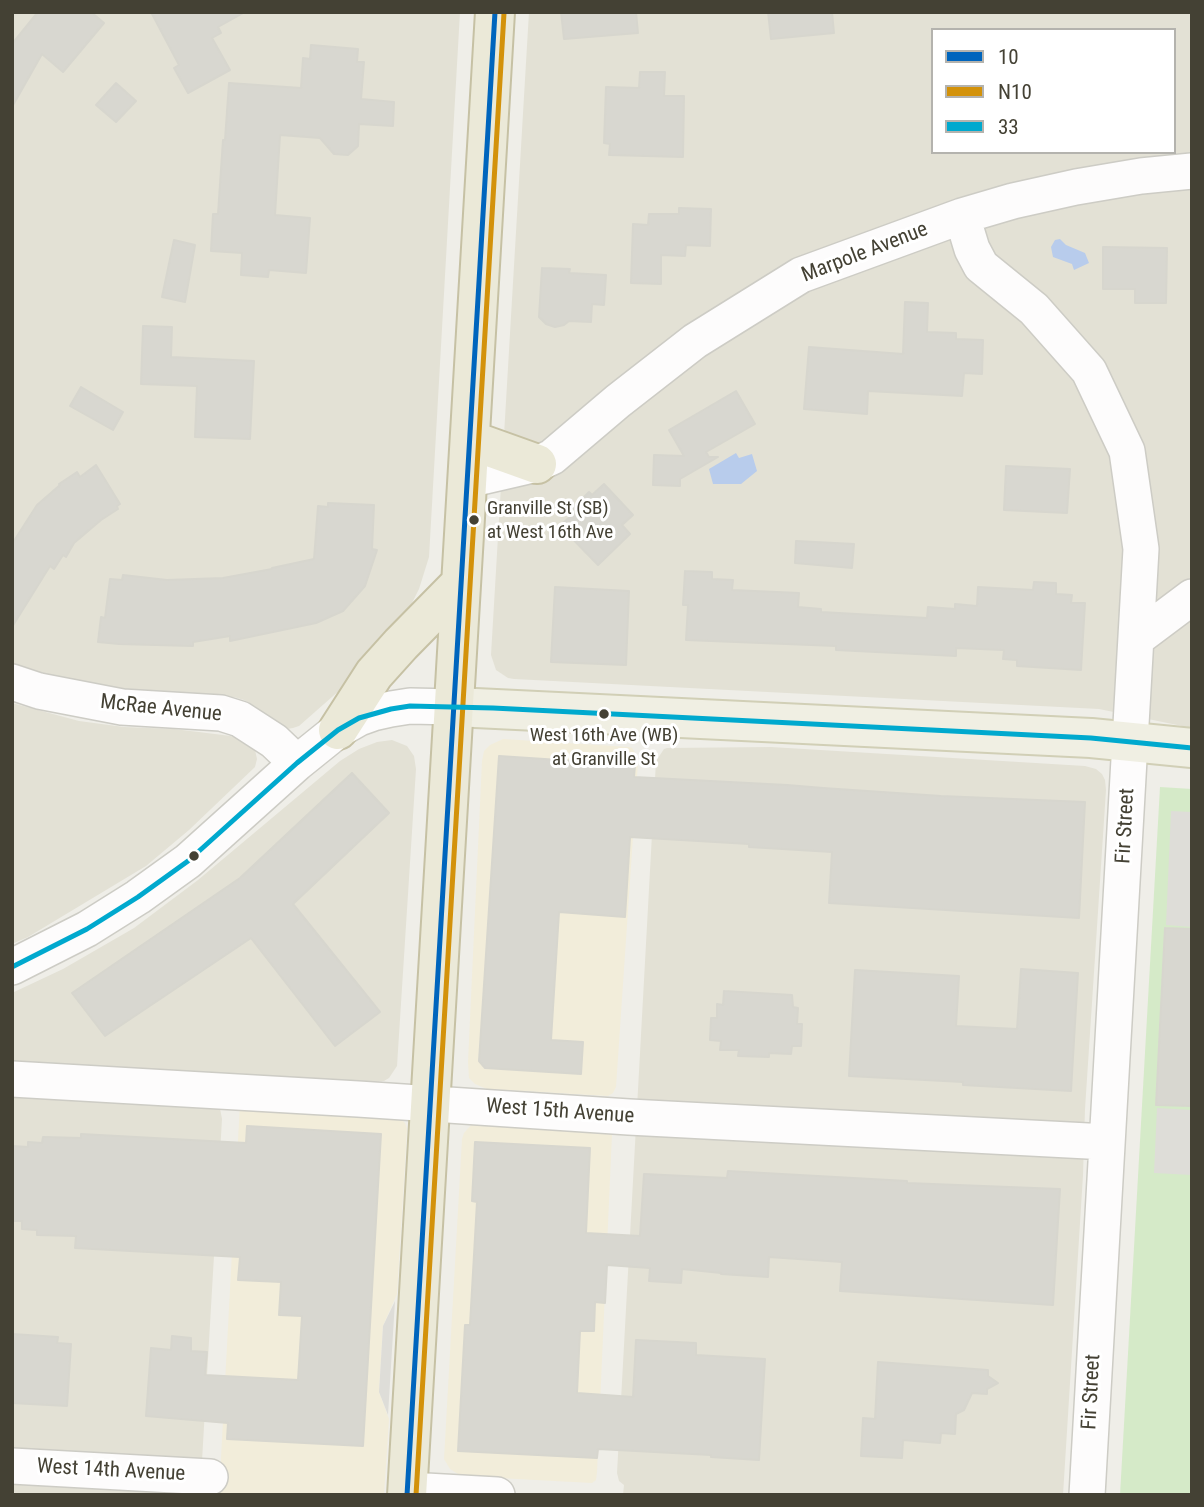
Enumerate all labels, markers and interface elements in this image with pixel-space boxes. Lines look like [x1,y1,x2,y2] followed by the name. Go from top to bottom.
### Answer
[931,28,1176,154] legend
[998,45,1019,69] text: 10
[998,80,1032,104] text: N10
[998,115,1019,139] text: 33
[798,217,932,289] street label: Marpole Avenue
[487,498,613,542] place label: Granville St (SB) at West 16th Ave
[467,513,481,527] marker: Granville St (SB) at West 16th Ave
[99,690,223,728] street label: McRae Avenue
[597,707,611,721] marker: West 16th Ave (WB) at Granville St
[530,725,678,769] place label: West 16th Ave (WB) at Granville St
[1111,788,1141,864] street label: Fir Street
[187,849,201,863] unlabelled marker
[485,1094,635,1130] street label: West 15th Avenue
[1077,1354,1107,1430] street label: Fir Street
[36,1455,186,1487] street label: West 14th Avenue

